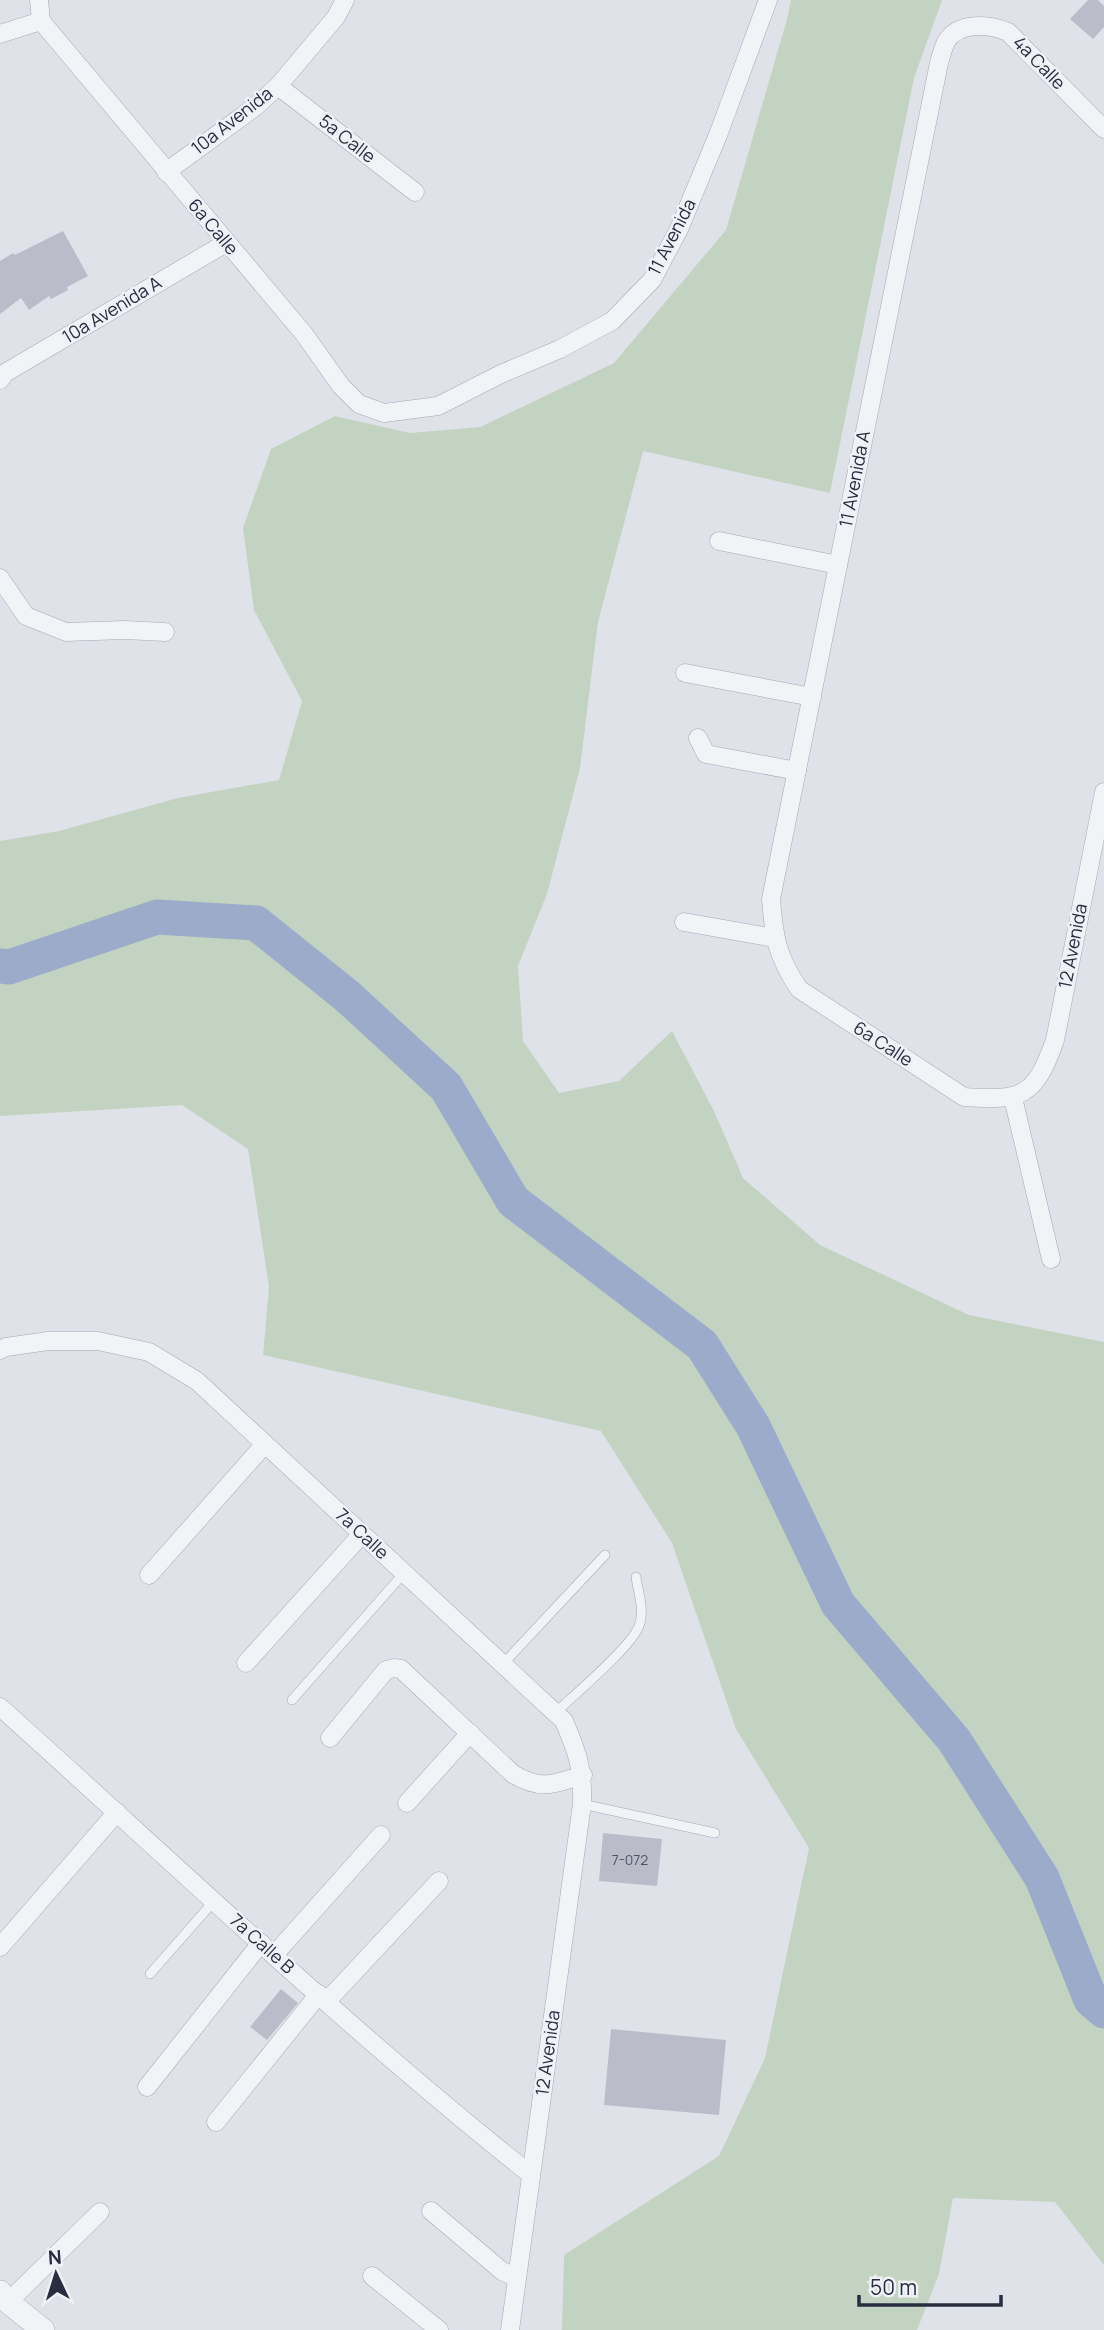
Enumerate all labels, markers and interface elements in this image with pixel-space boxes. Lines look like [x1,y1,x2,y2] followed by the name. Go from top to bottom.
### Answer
[1008,30,1071,94] street label: 4a Calle
[186,81,277,159] street label: 10a Avenida
[314,108,381,168] street label: 5a Calle
[183,193,244,260] street label: 6a Calle
[642,194,701,279] street label: 11 Avenida
[57,270,166,348] street label: 10a Avenida A
[833,428,875,529] street label: 11 Avenida A
[1052,901,1092,990] street label: 12 Avenida
[849,1015,918,1071] street label: 6a Calle
[331,1503,394,1564] street label: 7a Calle
[612,1850,648,1869] house number: 7-072
[225,1908,300,1979] street label: 7a Calle B
[529,2009,565,2097] street label: 12 Avenida
[21,2239,91,2309] north arrow
[47,2244,63,2270] text: N
[859,2264,1001,2308] scale bar
[870,2273,917,2301] text: 50 m

